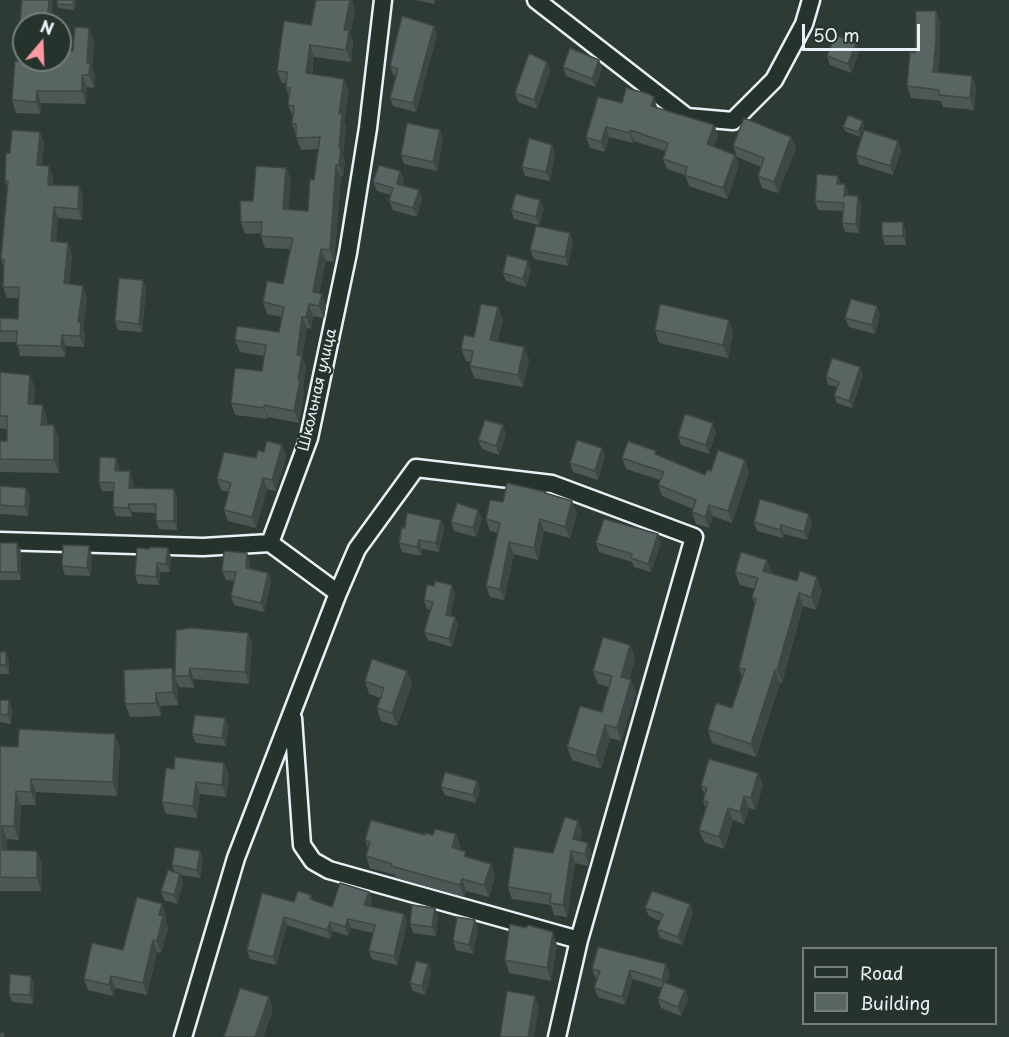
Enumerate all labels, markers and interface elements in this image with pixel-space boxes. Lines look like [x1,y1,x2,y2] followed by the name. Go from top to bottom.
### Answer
[12,12,72,72] north arrow
[805,12,924,50] scale bar
[37,13,57,40] text: N
[813,21,860,48] text: 50 m
[295,327,341,453] street label: Школьная улица
[802,947,997,1025] legend
[860,959,904,986] text: Road
[860,989,930,1016] text: Building

